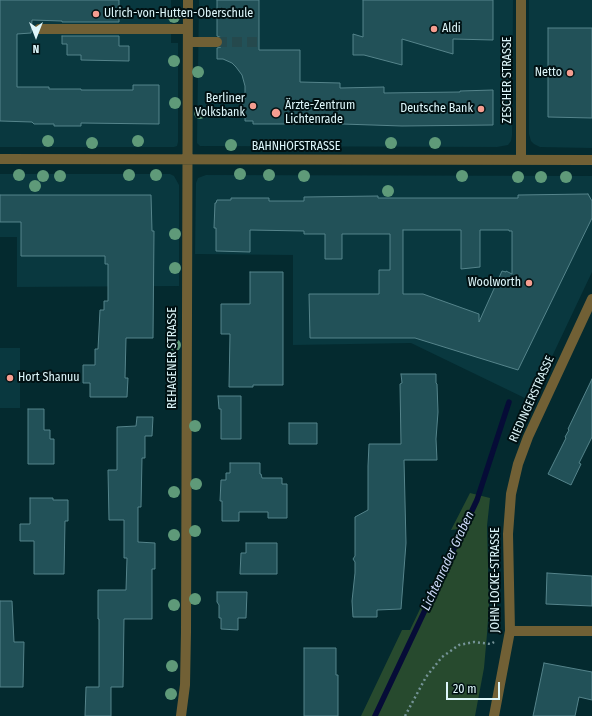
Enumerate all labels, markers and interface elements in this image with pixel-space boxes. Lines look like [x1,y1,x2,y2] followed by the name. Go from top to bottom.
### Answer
[104,7,253,21] place label: Ulrich-von-Hutten-Oberschule
[91,9,101,19] marker: Ulrich-von-Hutten-Oberschule
[16,16,56,56] north arrow
[442,22,461,36] place label: Aldi
[429,24,439,34] marker: Aldi
[501,37,515,123] street label: ZESCHER STRASSE
[33,42,39,55] text: N
[535,66,562,80] place label: Netto
[565,68,575,78] marker: Netto
[195,92,245,120] place label: Berliner Volksbank
[285,99,355,127] place label: Ärzte-Zentrum Lichtenrade
[248,101,258,111] marker: Berliner Volksbank
[400,102,473,116] place label: Deutsche Bank
[476,104,486,114] marker: Deutsche Bank
[270,107,282,119] marker: Ärzte-Zentrum Lichtenrade
[252,140,340,154] street label: BAHNHOFSTRASSE
[468,276,521,290] place label: Woolworth
[524,278,534,288] marker: Woolworth
[166,307,180,409] street label: REHAGENER STRASSE
[506,354,558,444] street label: RIEDINGERSTRASSE
[18,371,80,385] place label: Hort Shanuu
[5,373,15,383] marker: Hort Shanuu
[418,509,478,613] water label: Lichtenrader Graben
[489,527,503,633] street label: JOHN-LOCKE-STRASSE
[448,674,502,700] scale bar
[453,682,477,696] text: 20 m

